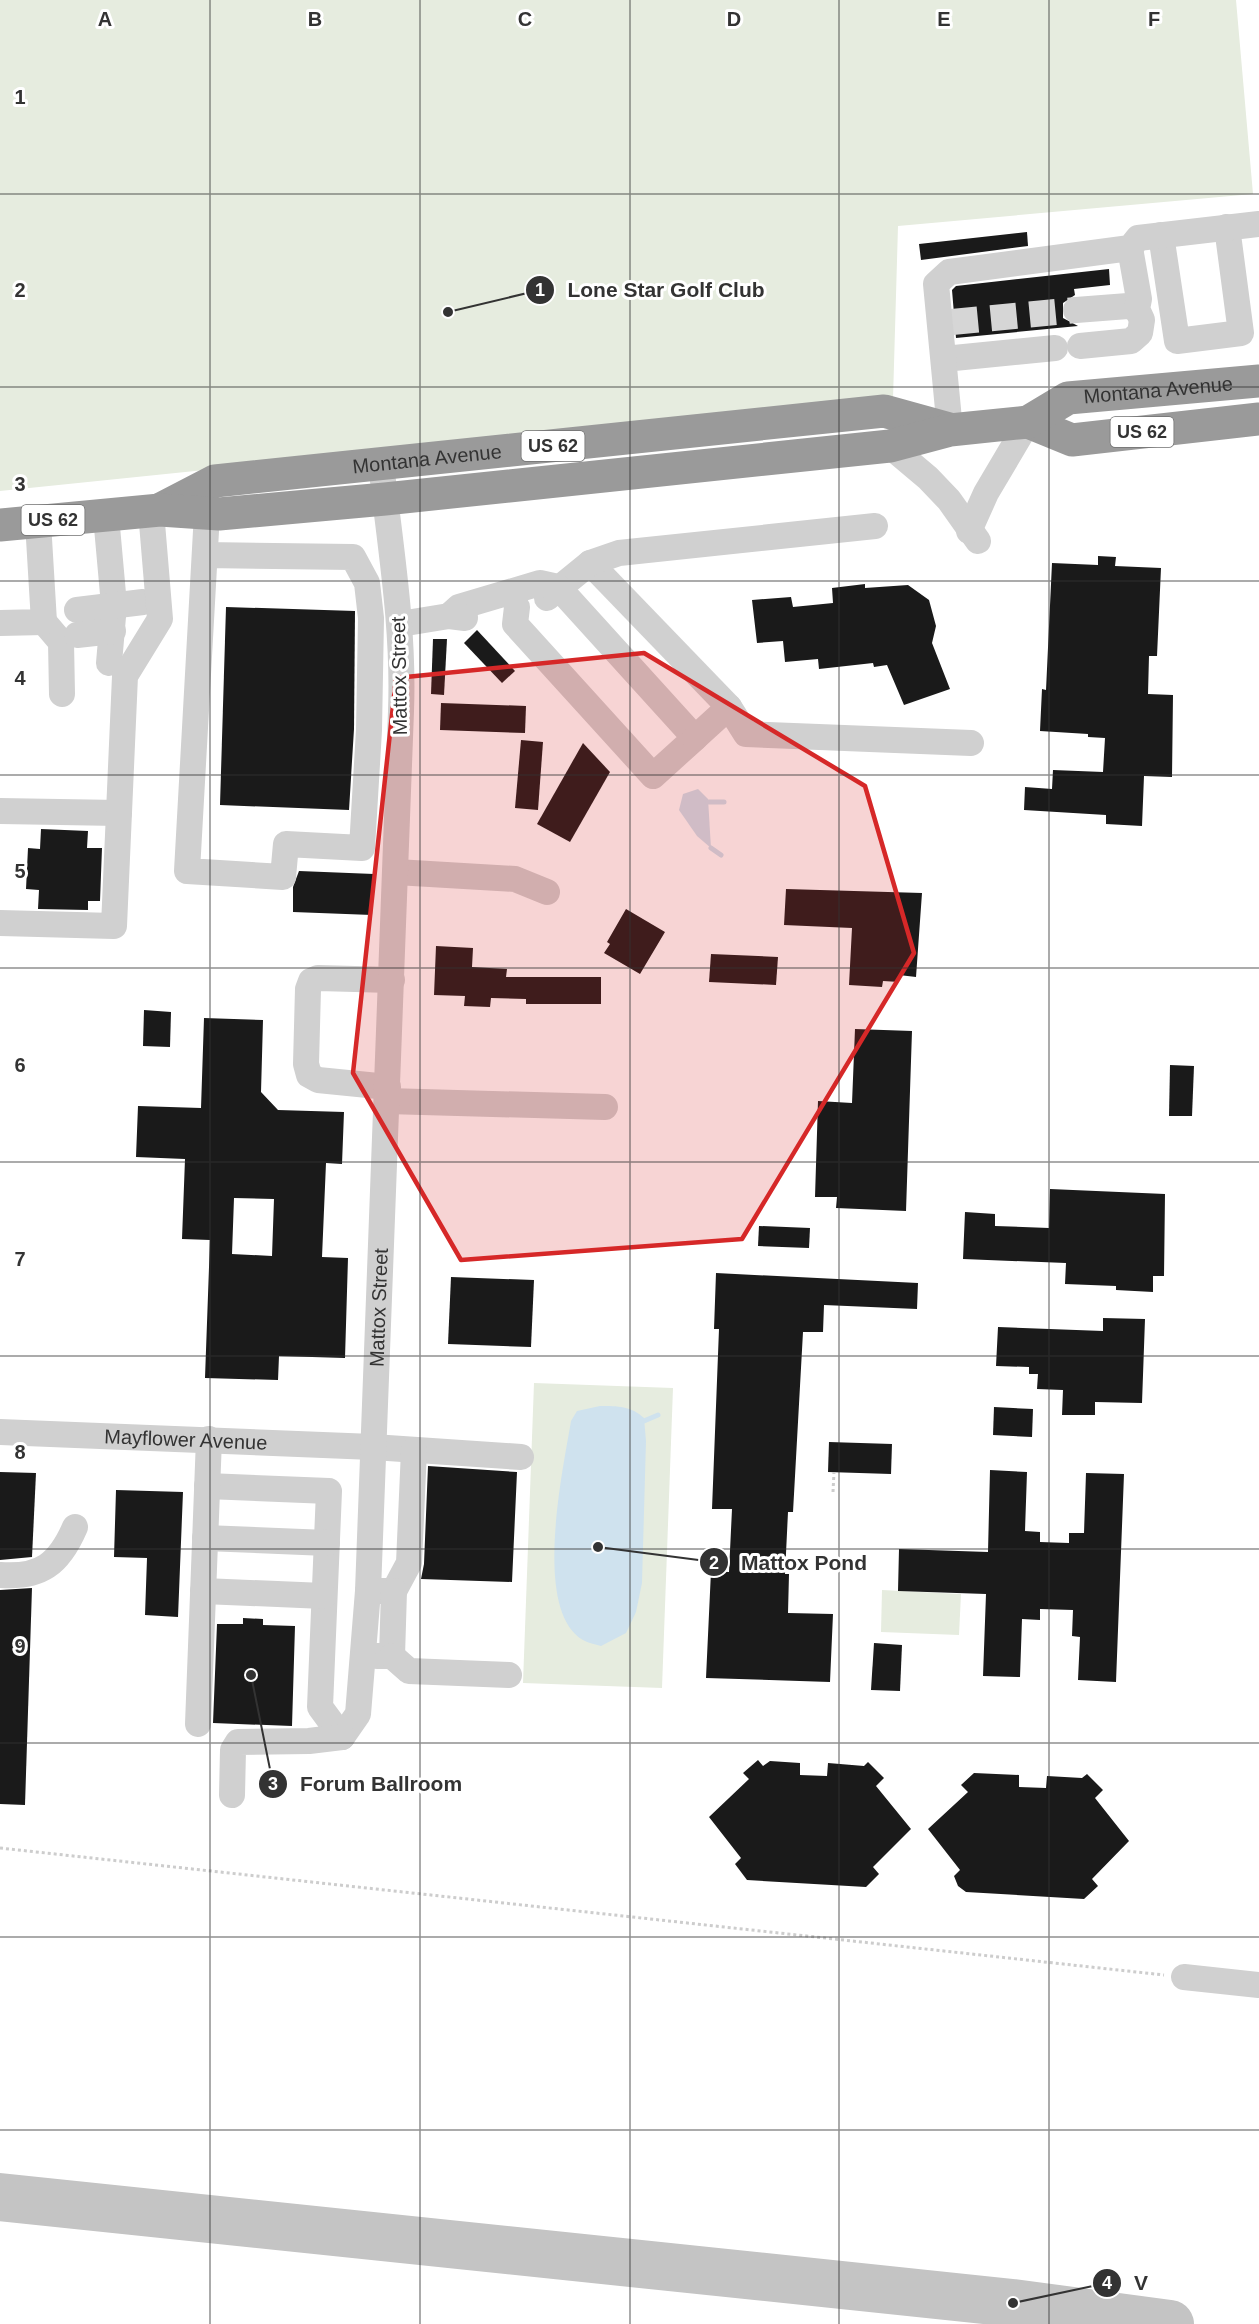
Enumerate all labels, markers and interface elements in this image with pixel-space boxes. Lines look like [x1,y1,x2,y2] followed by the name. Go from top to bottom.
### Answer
[98,8,112,30] text: A
[308,8,322,30] text: B
[518,8,532,30] text: C
[727,8,741,30] text: D
[937,8,951,30] text: E
[1148,8,1160,30] text: F
[14,86,26,108] text: 1
[525,270,776,309] callout: Lone Star Golf Club
[567,278,765,301] text: Lone Star Golf Club
[14,279,26,301] text: 2
[535,280,545,300] text: 1
[1083,372,1234,408] street label: Montana Avenue
[1110,417,1174,447] road number: US 62
[522,431,584,461] road number: US 62
[351,440,503,478] street label: Montana Avenue
[14,473,26,495] text: 3
[22,505,84,535] road number: US 62
[387,616,411,736] street label: Mattox Street
[14,667,26,689] text: 4
[14,860,26,882] text: 5
[14,1054,26,1076] text: 6
[365,1247,392,1367] street label: Mattox Street
[14,1248,26,1270] text: 7
[104,1425,268,1454] street label: Mayflower Avenue
[14,1441,26,1463] text: 8
[699,1543,879,1582] callout: Mattox Pond
[741,1551,867,1574] text: Mattox Pond
[709,1553,719,1573] text: 2
[14,1635,26,1657] text: 9
[258,1764,474,1803] callout: Forum Ballroom
[300,1772,462,1795] text: Forum Ballroom
[268,1774,278,1794] text: 3
[1092,2263,1160,2302] callout: V
[1134,2271,1148,2294] text: V
[1102,2273,1112,2293] text: 4

